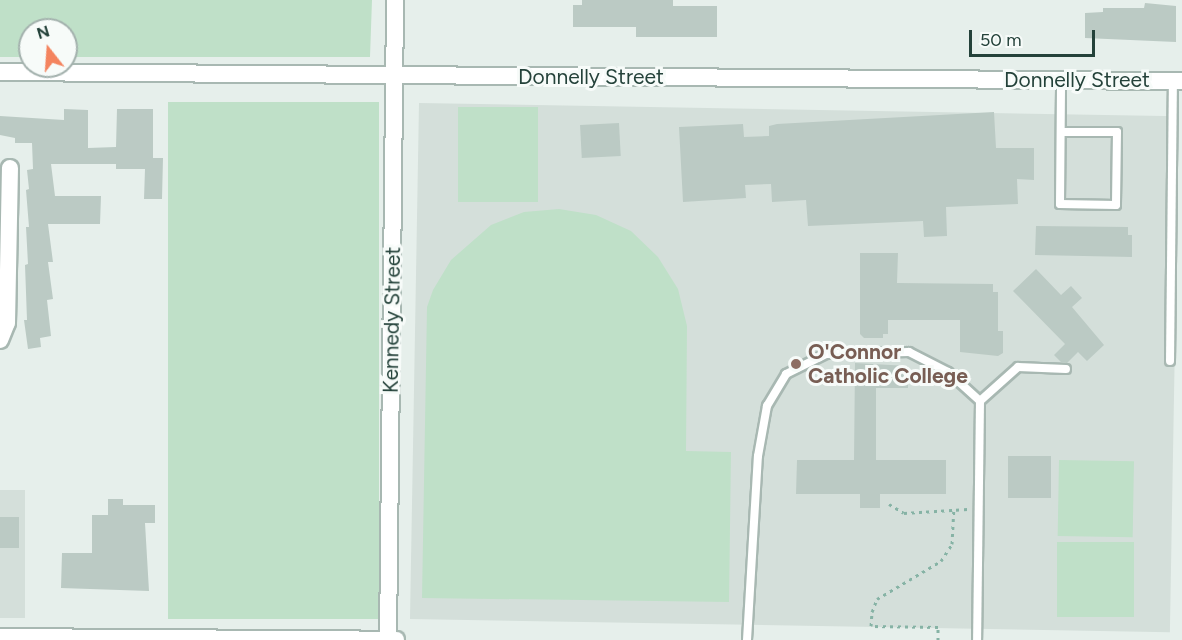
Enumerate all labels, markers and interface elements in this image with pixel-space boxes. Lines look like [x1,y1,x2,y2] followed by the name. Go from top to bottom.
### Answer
[18,18,78,78] north arrow
[972,18,1098,56] scale bar
[34,21,52,43] text: N
[980,29,1022,51] text: 50 m
[518,64,664,90] street label: Donnelly Street
[1004,67,1150,93] street label: Donnelly Street
[378,247,406,393] street label: Kennedy Street
[808,339,968,389] place label: O'Connor Catholic College
[789,357,803,371] marker: O'Connor Catholic College

